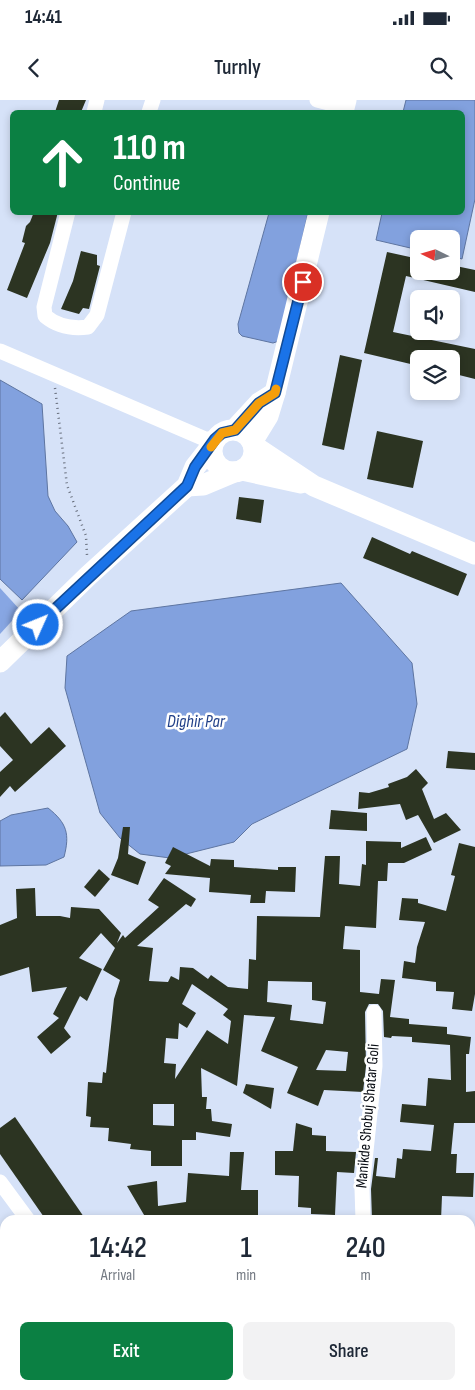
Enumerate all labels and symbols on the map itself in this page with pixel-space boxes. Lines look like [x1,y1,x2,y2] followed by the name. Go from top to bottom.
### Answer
[410,230,460,280] north arrow
[282,261,324,303] pin
[11,598,63,650] position arrow
[167,711,226,732] water label: Dighir Par
[352,1043,384,1189] street label: Manikde Shobuj Shatar Goli

